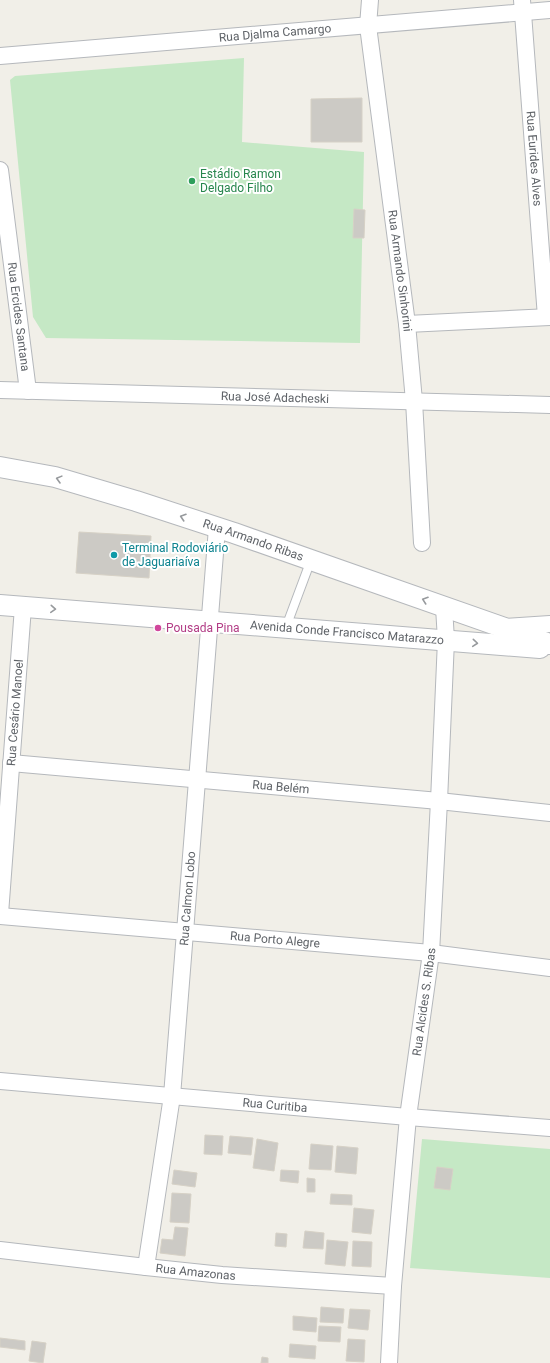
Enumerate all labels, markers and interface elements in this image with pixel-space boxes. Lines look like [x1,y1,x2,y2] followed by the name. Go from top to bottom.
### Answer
[218,21,332,45] street label: Rua Djalma Camargo
[523,110,545,207] street label: Rua Eurides Alves
[200,167,281,195] place label: Estádio Ramon Delgado Filho
[187,176,197,186] marker: Estádio Ramon Delgado Filho
[385,209,415,332] street label: Rua Armando Sinhorini
[5,261,32,372] street label: Rua Ercides Santana
[221,389,329,406] street label: Rua José Adacheski
[56,475,63,484] one-way arrow
[180,513,187,522] one-way arrow
[201,516,305,564] street label: Rua Armando Ribas
[122,541,229,569] place label: Terminal Rodoviário de Jaguariaíva
[109,550,119,560] marker: Terminal Rodoviário de Jaguariaíva
[422,596,429,605] one-way arrow
[50,604,56,613] one-way arrow
[249,618,445,647] street label: Avenida Conde Francisco Matarazzo
[166,621,240,635] place label: Pousada Pina
[153,623,163,633] marker: Pousada Pina
[472,638,479,647] one-way arrow
[4,659,26,766] street label: Rua Cesário Manoel
[252,777,310,796] street label: Rua Belém
[177,851,198,946] street label: Rua Calmon Lobo
[230,929,320,950] street label: Rua Porto Alegre
[410,948,438,1057] street label: Rua Alcides S. Ribas
[242,1095,308,1115] street label: Rua Curitiba
[155,1261,236,1283] street label: Rua Amazonas

